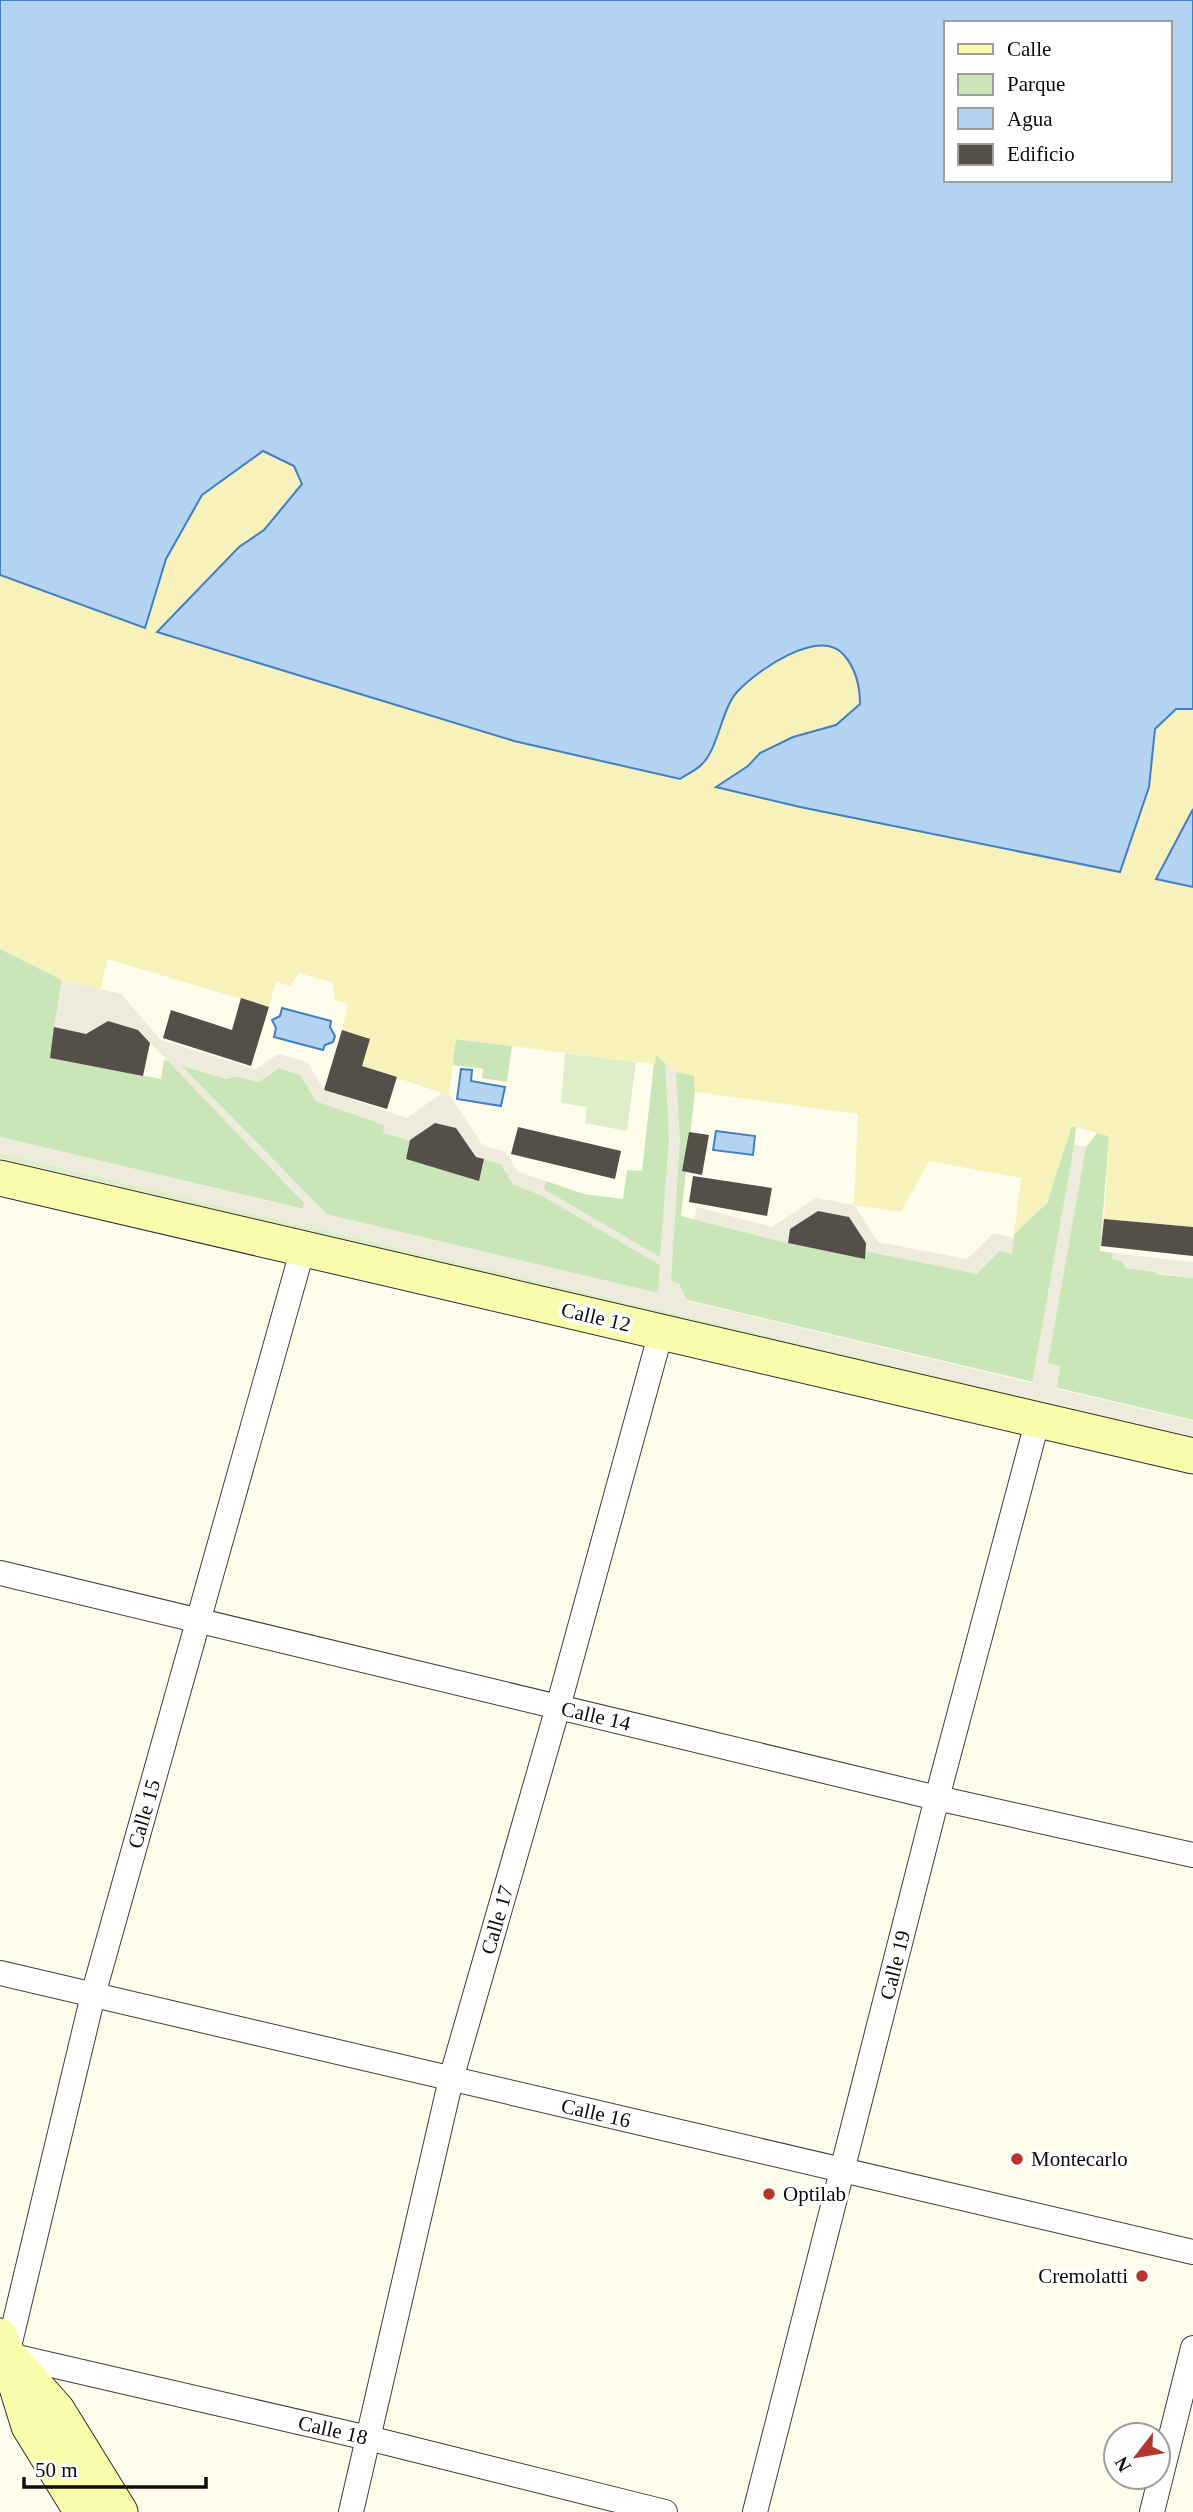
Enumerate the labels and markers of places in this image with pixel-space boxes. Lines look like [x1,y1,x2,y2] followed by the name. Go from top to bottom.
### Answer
[1031,2147,1128,2171] place label: Montecarlo
[1009,2151,1025,2167] marker: Montecarlo
[783,2182,846,2206] place label: Optilab
[761,2186,777,2202] marker: Optilab
[1038,2264,1128,2288] place label: Cremolatti
[1134,2268,1150,2284] marker: Cremolatti

